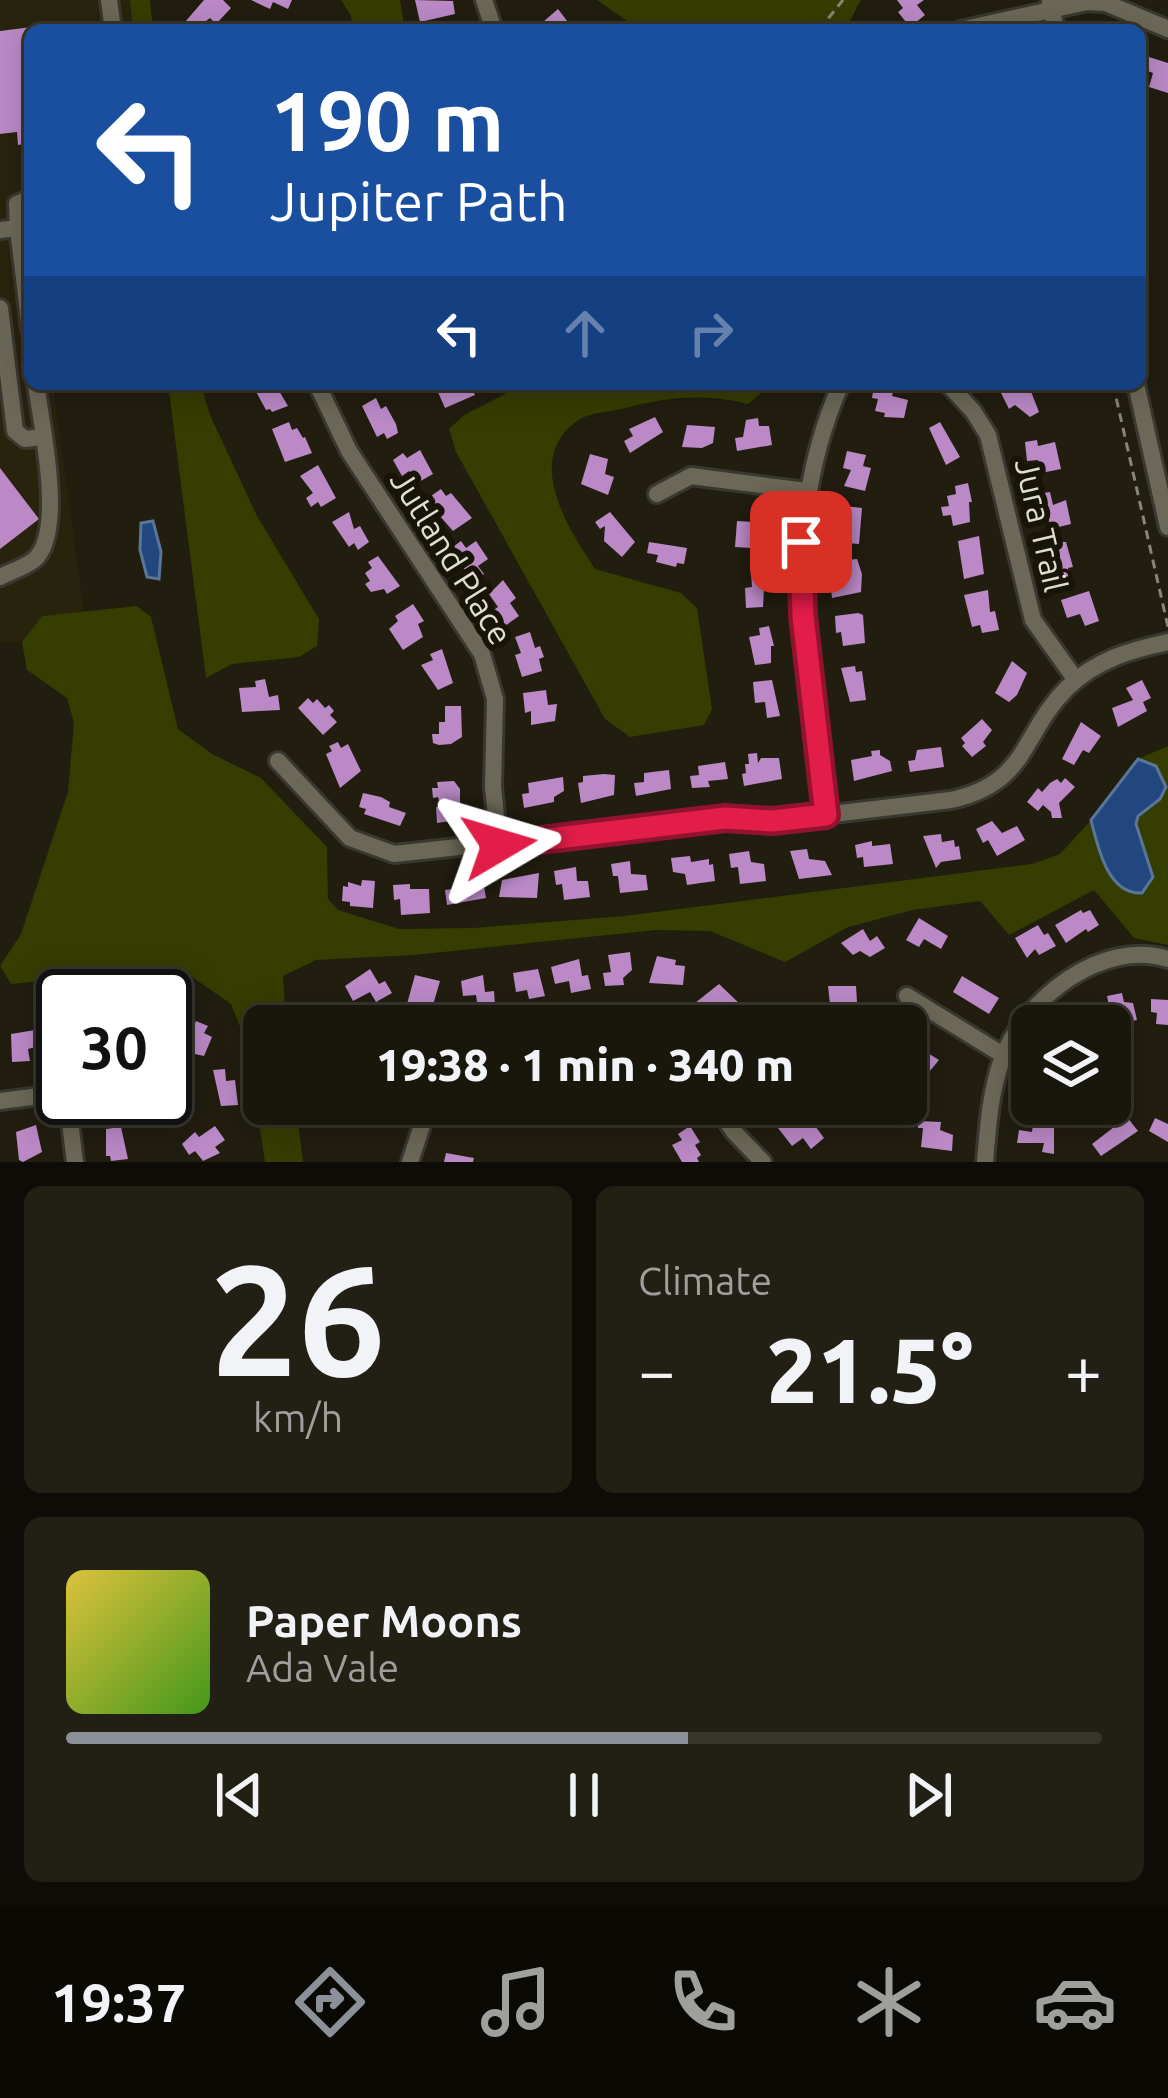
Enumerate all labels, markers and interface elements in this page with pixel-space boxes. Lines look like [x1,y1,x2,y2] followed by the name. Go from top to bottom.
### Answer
[72,72,228,228] icon: left
[270,73,504,167] text: 190 m
[270,171,568,231] text: Jupiter Path
[426,300,492,366] icon: left
[552,300,618,366] icon: ahead
[678,300,744,366] icon: right
[1009,455,1075,595] street label: Jura Trail
[384,463,520,651] street label: Jutland Place
[750,491,852,593] pin
[768,509,834,575] icon: arrive
[436,782,562,908] position arrow
[36,969,192,1125] speed limit sign: 30
[1011,1005,1131,1125] map controls
[1011,1005,1131,1125] button: layers
[376,1039,794,1090] text: 19:38 · 1 min · 340 m
[210,1231,386,1405] text: 26
[638,1259,772,1302] text: Climate
[766,1319,974,1420] text: 21.5°
[638,1333,675,1407] text: −
[1065,1333,1102,1407] text: +
[253,1396,343,1439] text: km/h
[246,1595,522,1646] text: Paper Moons
[246,1646,399,1689] text: Ada Vale
[206,1762,272,1828] icon: previous
[551,1762,617,1828] icon: pause
[896,1762,962,1828] icon: next
[288,1960,372,2044] icon: directions
[474,1960,558,2044] icon: music
[661,1960,745,2044] icon: phone
[847,1960,931,2044] icon: climate
[1033,1960,1117,2044] icon: car
[51,1972,186,2032] text: 19:37

